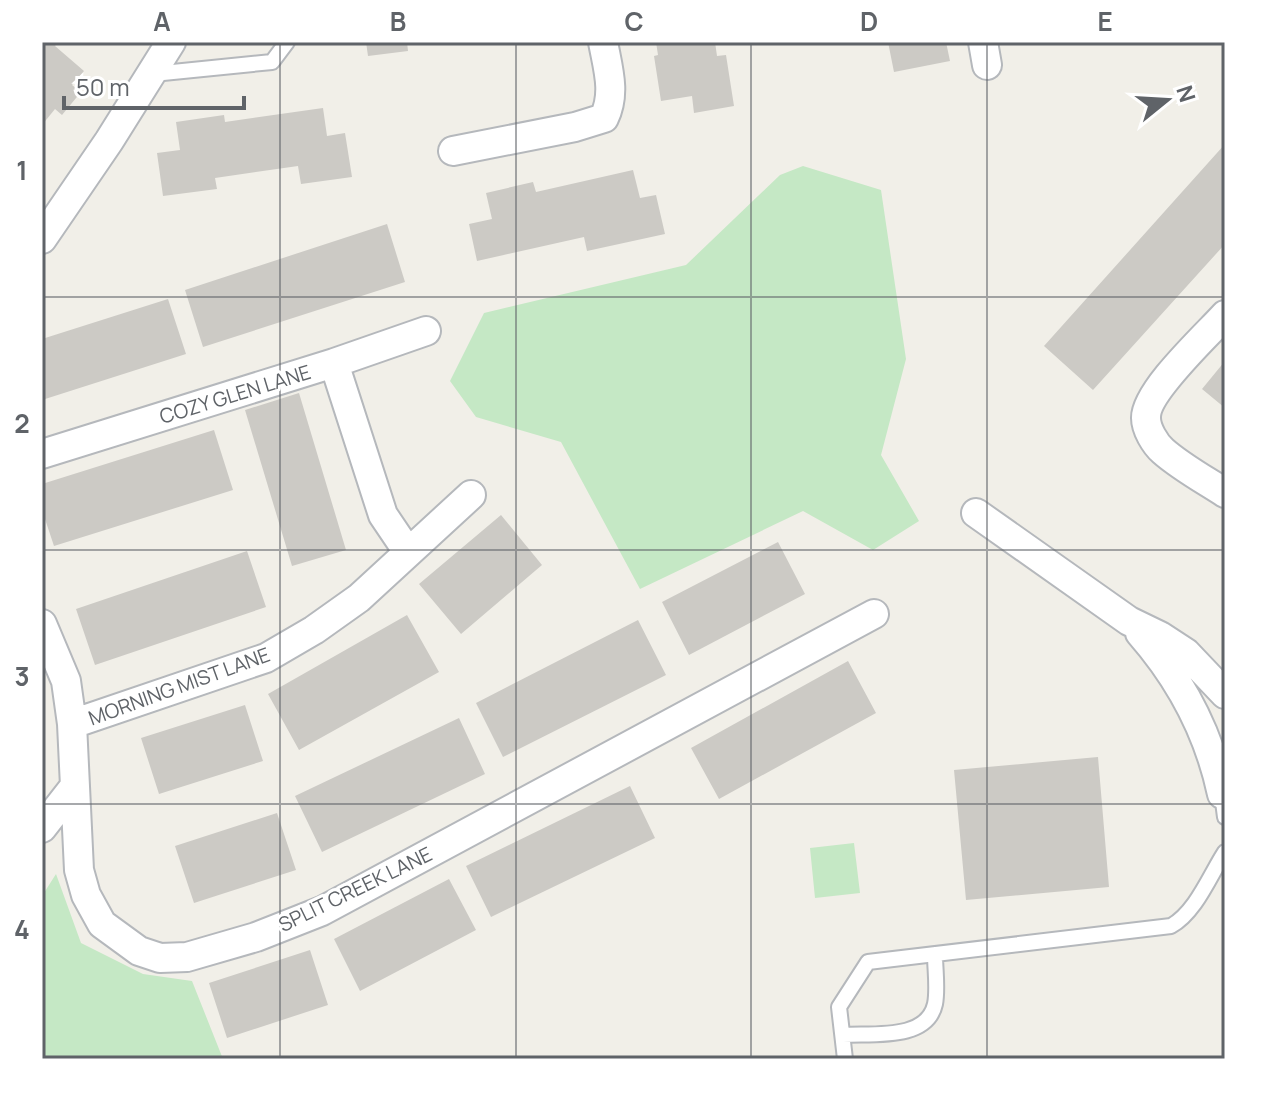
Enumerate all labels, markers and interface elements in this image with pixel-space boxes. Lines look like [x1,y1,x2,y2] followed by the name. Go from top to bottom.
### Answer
[153,3,171,39] text: A
[390,3,406,39] text: B
[624,3,644,39] text: C
[860,3,878,39] text: D
[1097,3,1113,39] text: E
[64,60,244,110] scale bar
[1127,60,1207,140] north arrow
[76,70,130,103] text: 50 m
[1169,82,1203,106] text: N
[16,152,28,188] text: 1
[156,358,314,430] street label: COZY GLEN LANE
[14,405,30,441] text: 2
[85,641,273,731] street label: MORNING MIST LANE
[14,658,30,694] text: 3
[274,840,436,938] street label: SPLIT CREEK LANE
[14,911,30,947] text: 4

